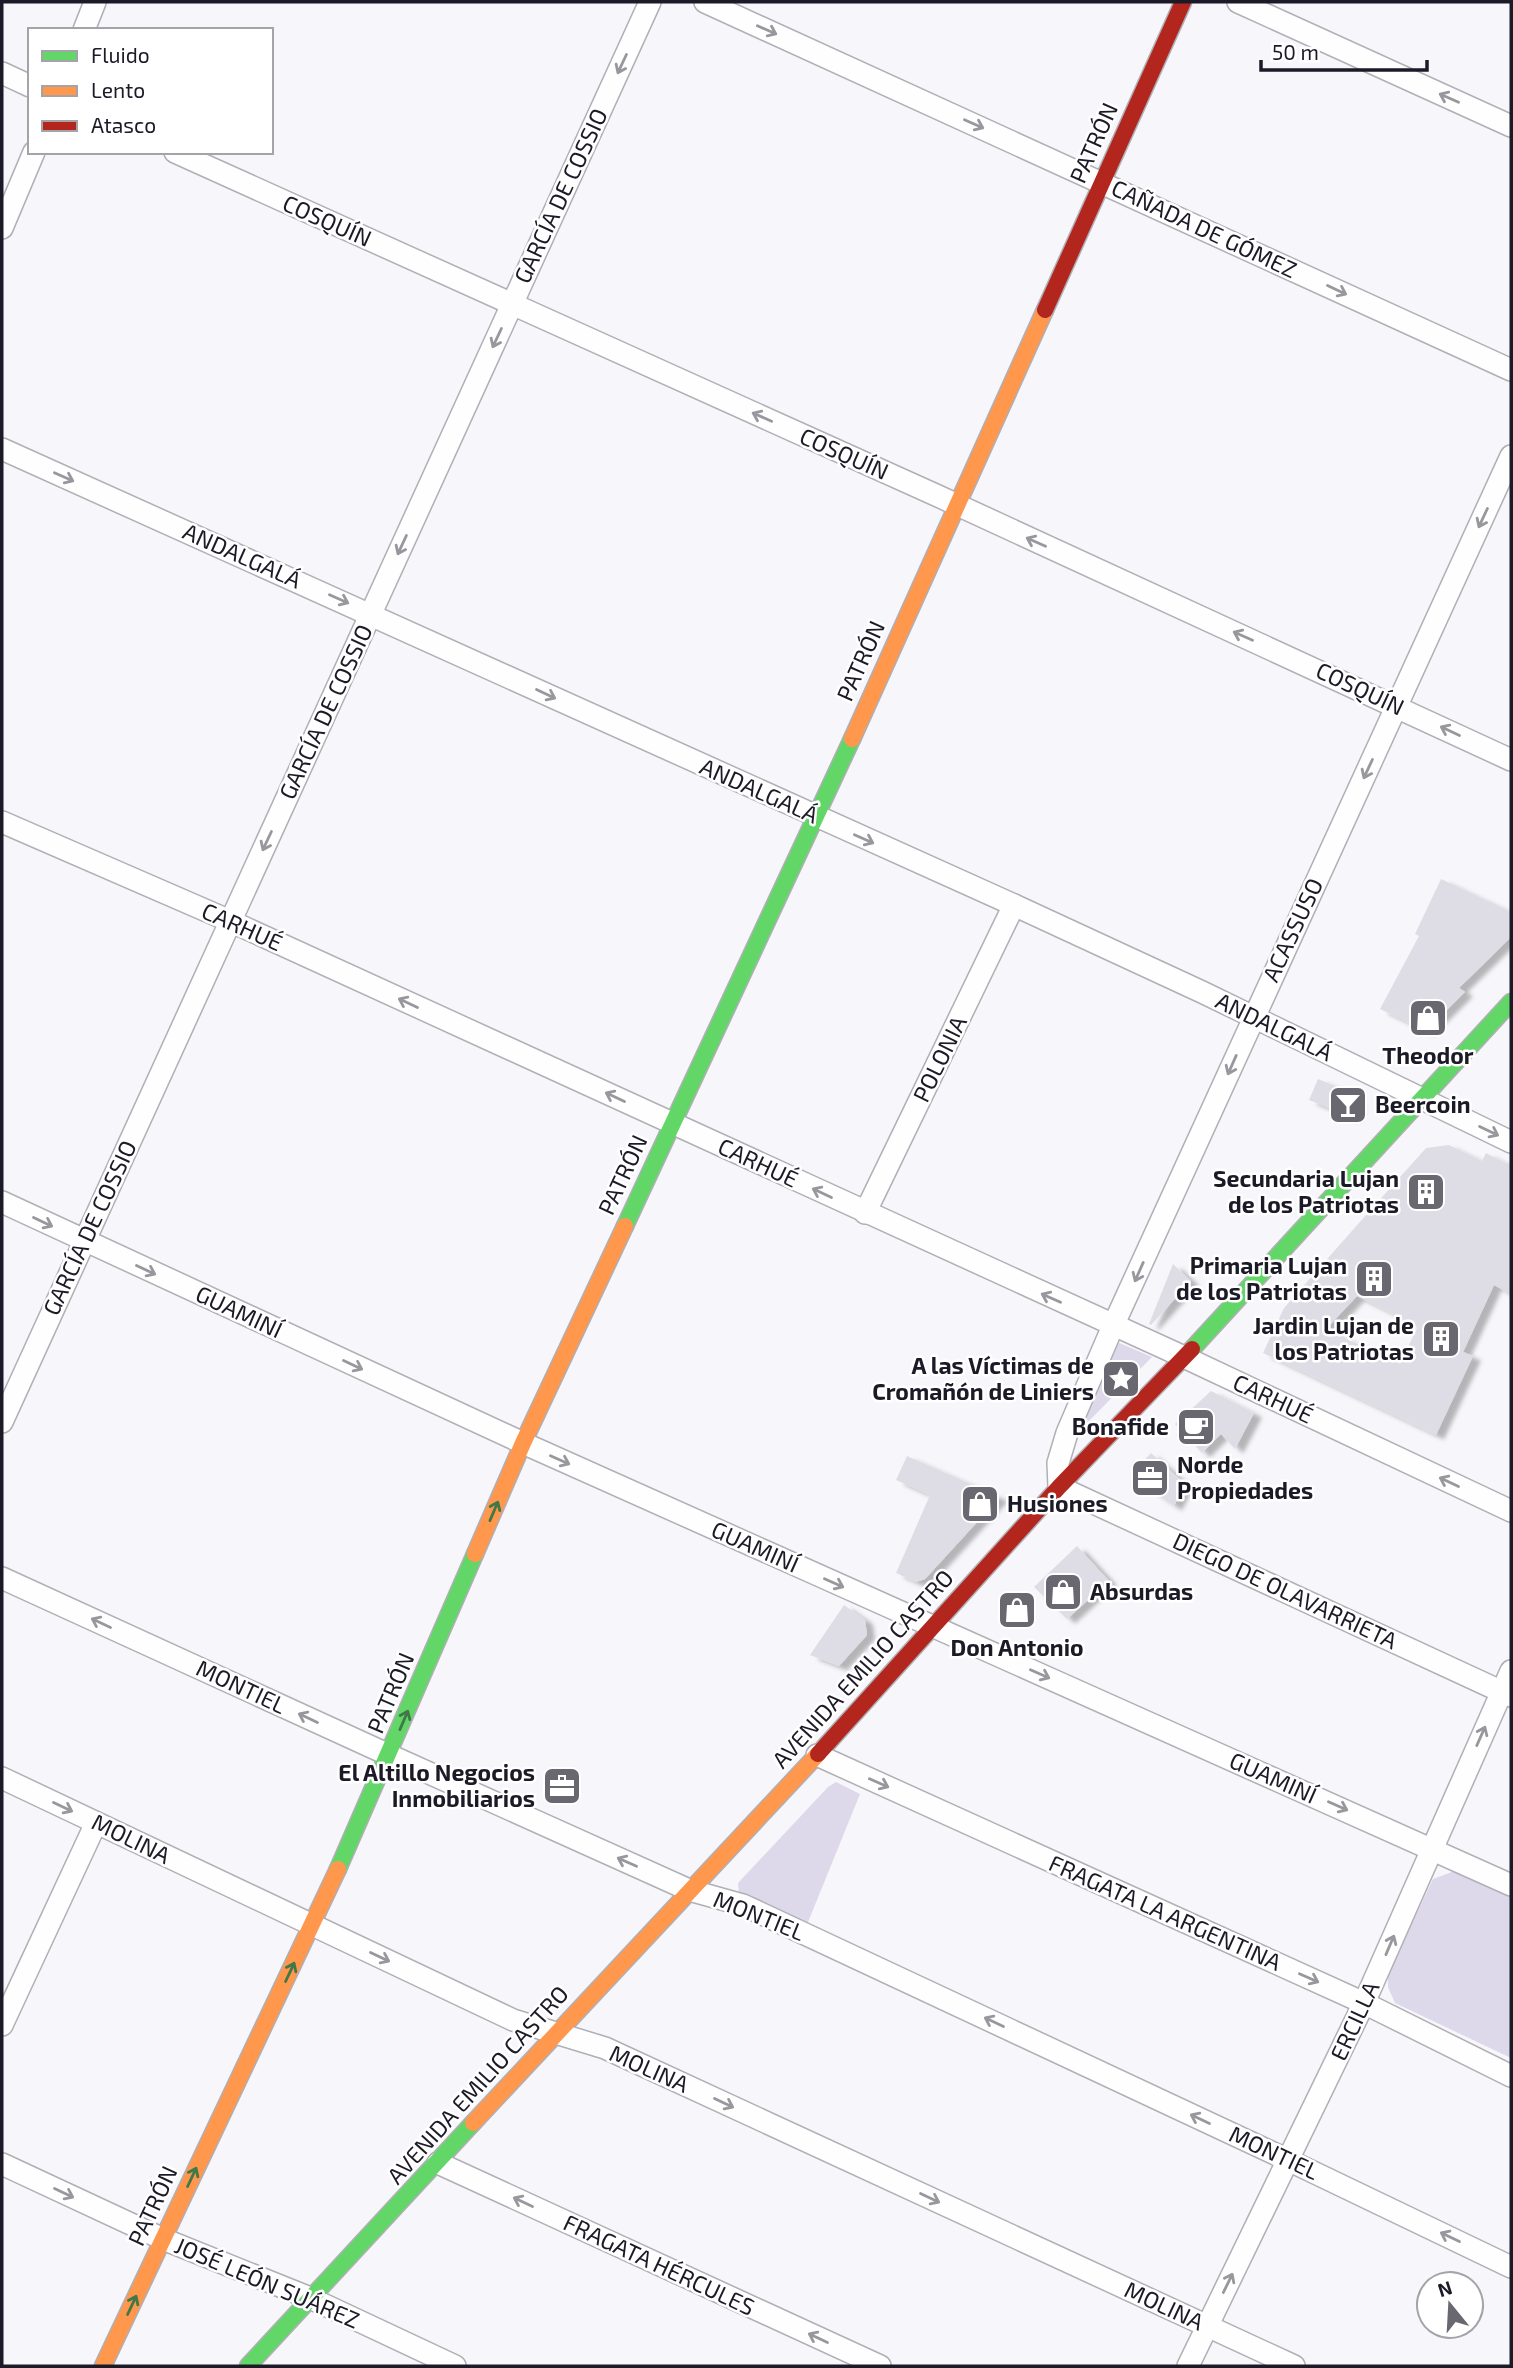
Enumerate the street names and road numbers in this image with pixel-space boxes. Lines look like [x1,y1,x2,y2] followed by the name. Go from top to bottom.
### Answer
[1063,98,1123,187] street label: PATRÓN
[507,104,613,287] street label: GARCÍA DE COSSIO
[1107,173,1302,283] street label: CAÑADA DE GÓMEZ
[279,188,376,252] street label: COSQUÍN
[796,421,893,485] street label: COSQUÍN
[179,517,306,594] street label: ANDALGALÁ
[830,616,890,705] street label: PATRÓN
[272,620,378,803] street label: GARCÍA DE COSSIO
[1312,656,1409,721] street label: COSQUÍN
[696,752,823,829] street label: ANDALGALÁ
[1256,873,1328,986] street label: ACASSUSO
[198,896,287,956] street label: CARHUÉ
[1212,986,1338,1067] street label: ANDALGALÁ
[906,1010,972,1106] street label: POLONIA
[591,1130,653,1219] street label: PATRÓN
[714,1131,803,1193] street label: CARHUÉ
[36,1136,142,1319] street label: GARCÍA DE COSSIO
[192,1279,288,1344] street label: GUAMINÍ
[1229,1367,1318,1429] street label: CARHUÉ
[707,1515,804,1578] street label: GUAMINÍ
[1169,1526,1403,1655] street label: DIEGO DE OLAVARRIETA
[766,1563,959,1773] street label: AVENIDA EMILIO CASTRO
[361,1648,420,1737] street label: PATRÓN
[192,1653,291,1719] street label: MONTIEL
[1225,1746,1322,1809] street label: GUAMINÍ
[88,1807,176,1869] street label: MOLINA
[1045,1848,1286,1976] street label: FRAGATA LA ARGENTINA
[710,1884,809,1946] street label: MONTIEL
[1324,1976,1385,2065] street label: ERCILLA
[381,1979,574,2189] street label: AVENIDA EMILIO CASTRO
[605,2038,694,2098] street label: MOLINA
[1225,2119,1324,2185] street label: MONTIEL
[121,2161,183,2250] street label: PATRÓN
[559,2208,759,2321] street label: FRAGATA HÉRCULES
[171,2231,364,2334] street label: JOSÉ LEÓN SUÁREZ
[1120,2275,1209,2336] street label: MOLINA

